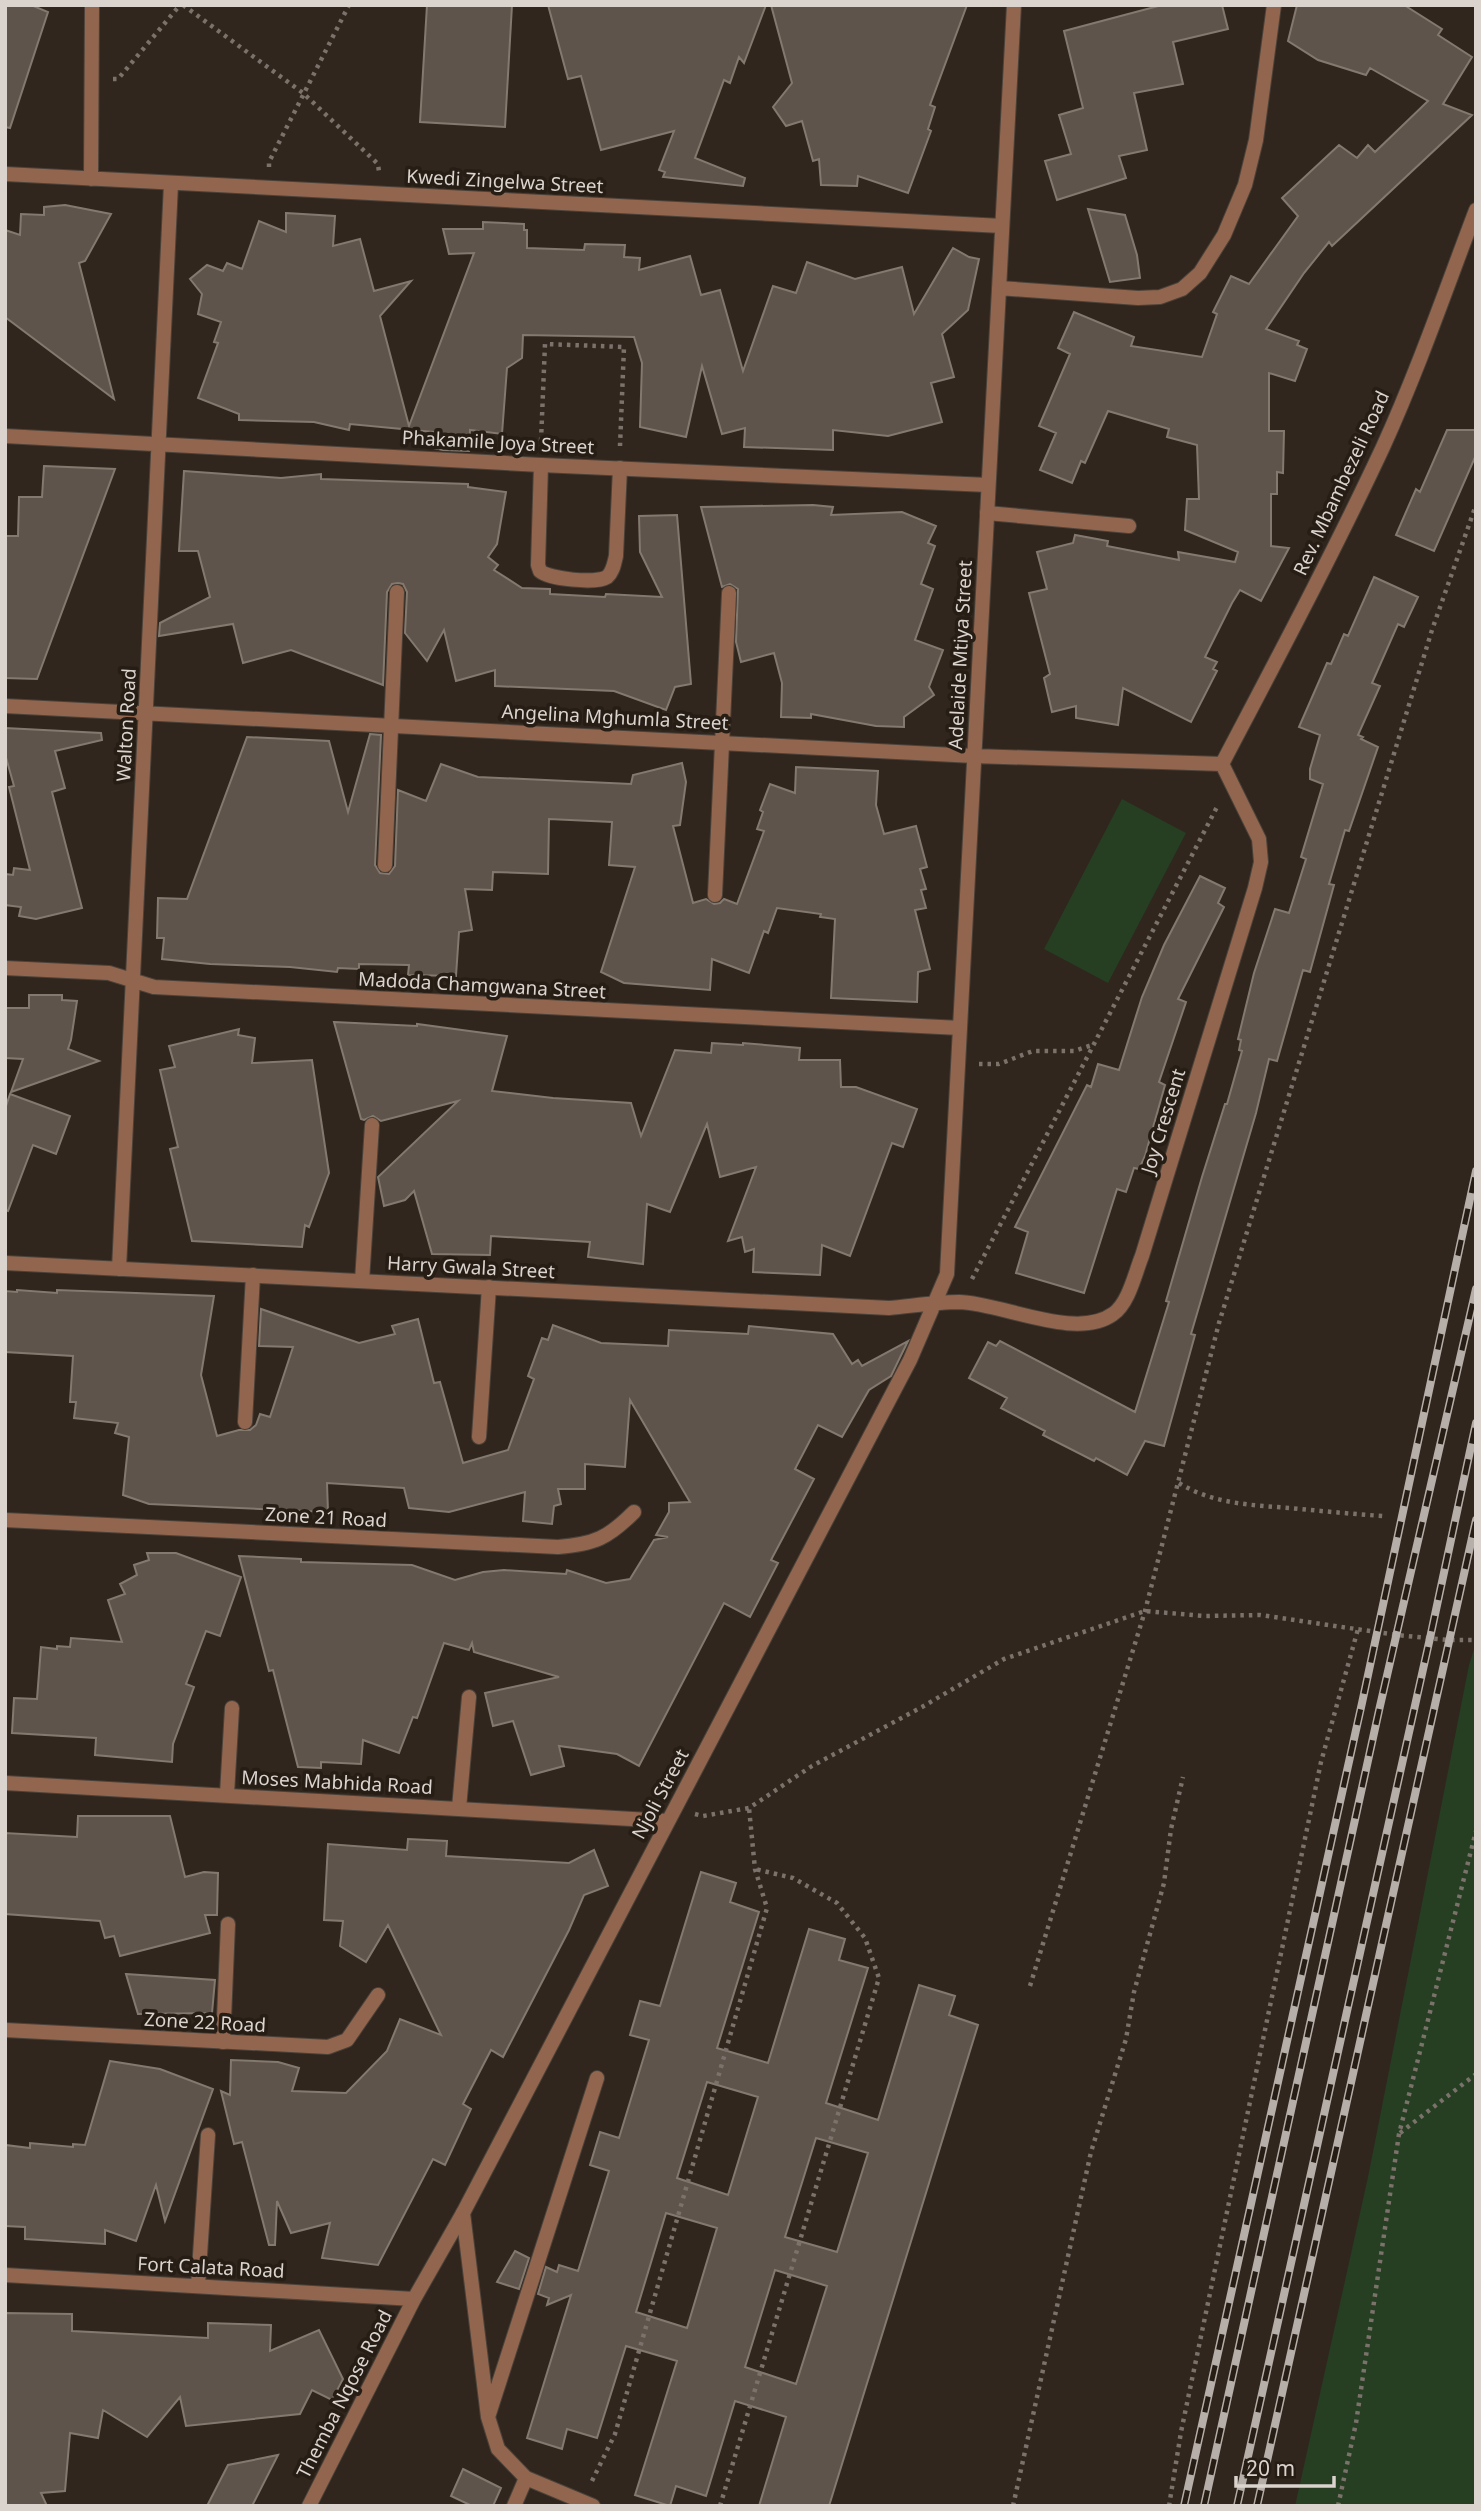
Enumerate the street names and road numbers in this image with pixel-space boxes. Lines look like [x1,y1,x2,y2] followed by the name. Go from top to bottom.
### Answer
[406,163,604,199] street label: Kwedi Zingelwa Street
[1287,387,1395,579] street label: Rev. Mbambezeli Road
[401,424,595,460] street label: Phakamile Joya Street
[942,559,978,750] street label: Adelaide Mtiya Street
[110,668,142,782] street label: Walton Road
[501,698,729,736] street label: Angelina Mghumla Street
[357,966,607,1004] street label: Madoda Chamgwana Street
[1134,1065,1191,1179] street label: Joy Crescent
[386,1250,556,1284] street label: Harry Gwala Street
[264,1501,388,1533] street label: Zone 21 Road
[625,1744,695,1844] street label: Njoli Street
[241,1764,433,1800] street label: Moses Mabhida Road
[143,2006,267,2038] street label: Zone 22 Road
[137,2250,285,2284] street label: Fort Calata Road
[290,2305,398,2483] street label: Themba Nqose Road

